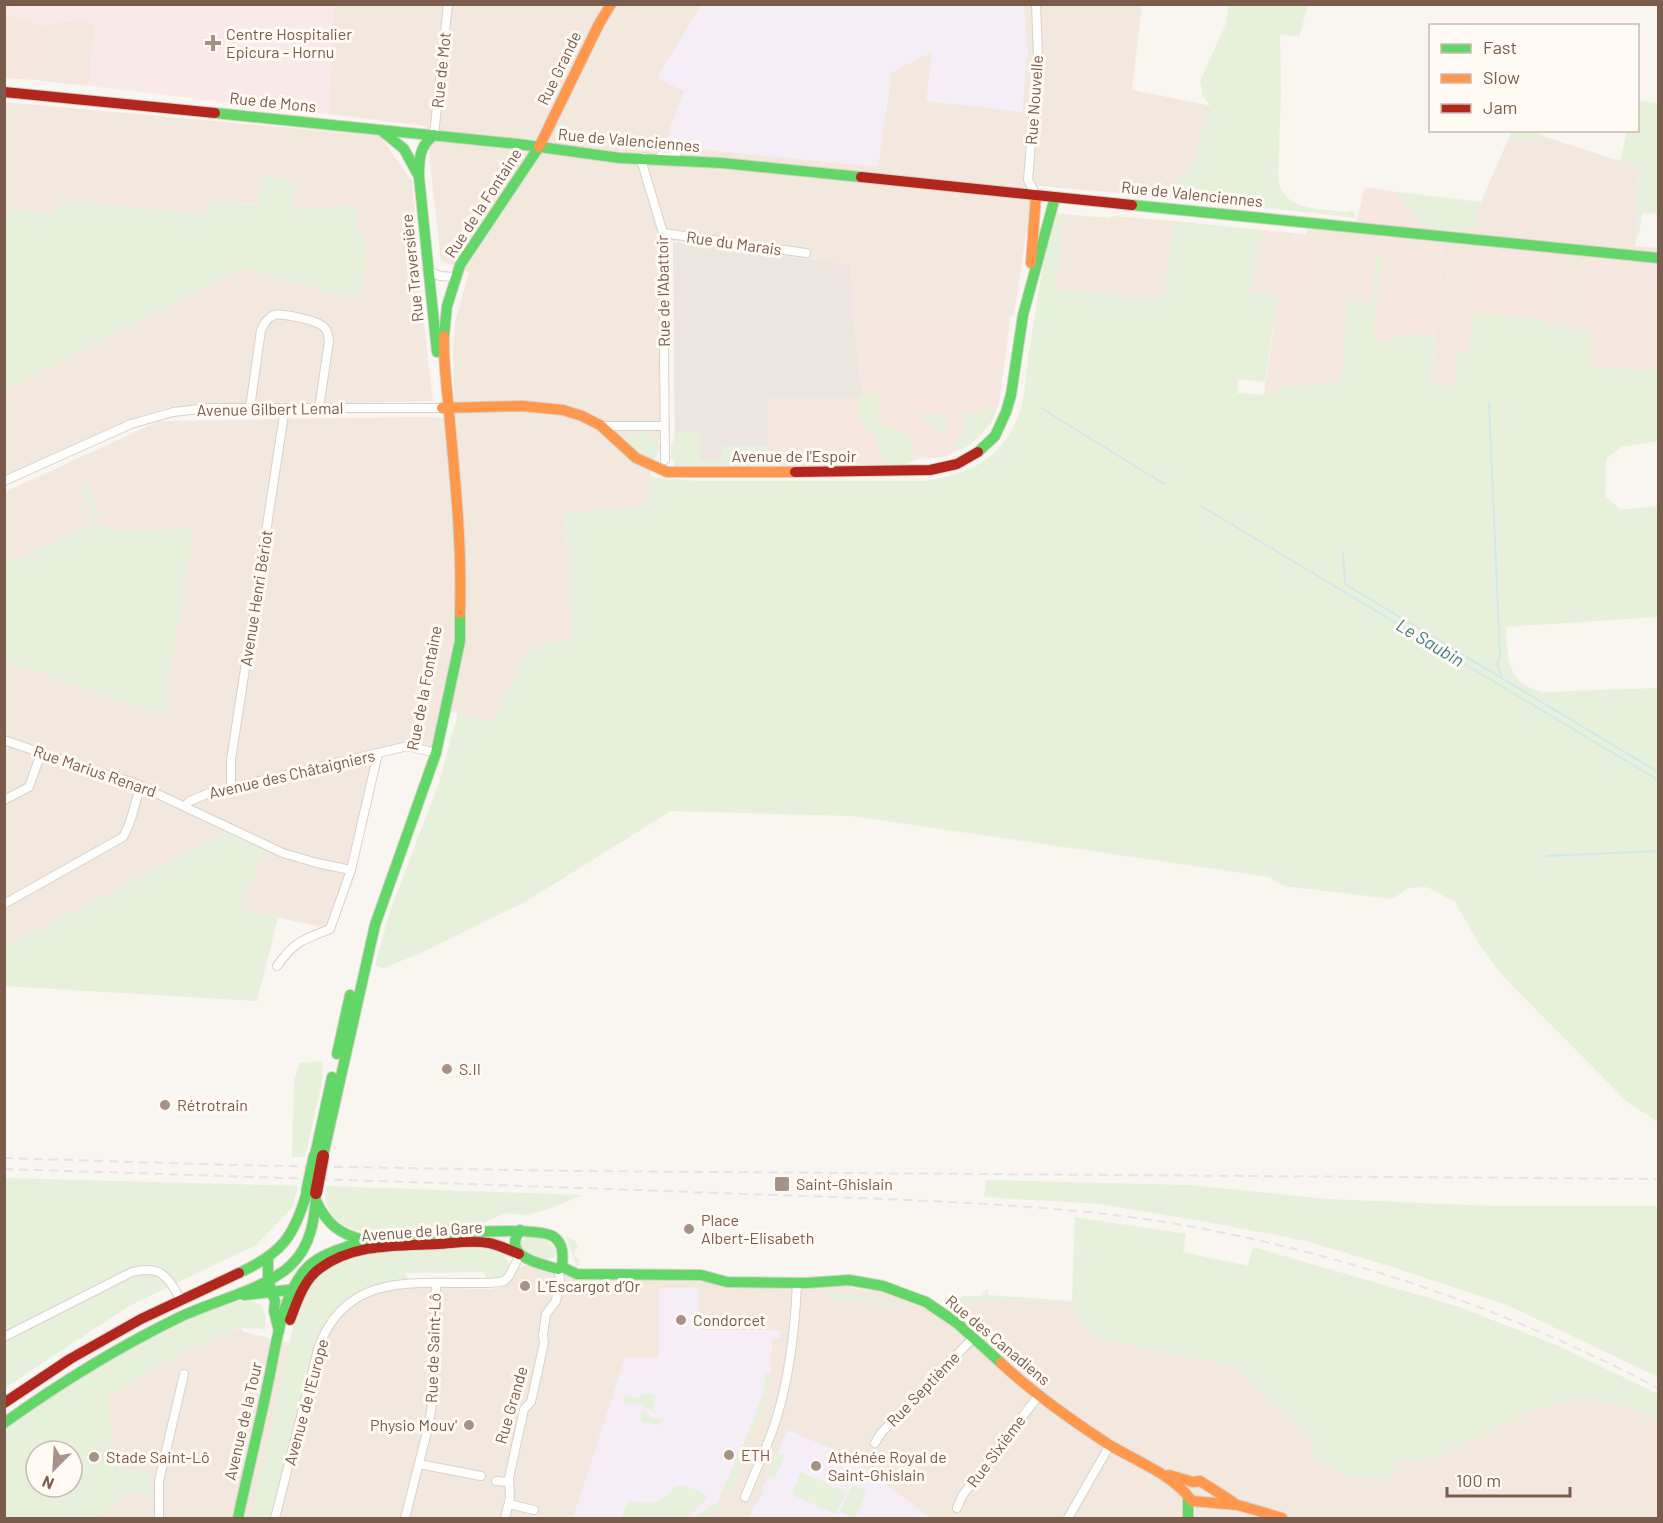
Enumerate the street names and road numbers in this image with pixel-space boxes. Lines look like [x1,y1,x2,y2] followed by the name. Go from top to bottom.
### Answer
[533,28,585,108] street label: Rue Grande
[427,31,454,109] street label: Rue de Mot
[1021,54,1046,145] street label: Rue Nouvelle
[229,88,317,116] street label: Rue de Mons
[557,124,701,155] street label: Rue de Valenciennes
[440,144,525,261] street label: Rue de la Fontaine
[1120,177,1264,210] street label: Rue de Valenciennes
[396,213,427,323] street label: Rue Traversière
[685,226,783,259] street label: Rue du Marais
[652,235,673,347] street label: Rue de l'Abattoir
[197,398,343,419] street label: Avenue Gilbert Lemal
[731,446,857,465] street label: Avenue de l'Espoir
[235,528,276,667] street label: Avenue Henri Bériot
[402,624,445,752] street label: Rue de la Fontaine
[31,741,159,800] street label: Rue Marius Renard
[207,745,377,802] street label: Avenue des Châtaigniers
[361,1217,483,1244] street label: Avenue de la Gare
[942,1290,1054,1389] street label: Rue des Canadiens
[421,1293,444,1403] street label: Rue de Saint-Lô
[279,1336,332,1467] street label: Avenue de l'Europe
[882,1347,963,1430] street label: Rue Septième
[220,1360,265,1482] street label: Avenue de la Tour
[490,1364,531,1446] street label: Rue Grande
[962,1411,1029,1491] street label: Rue Sixième

